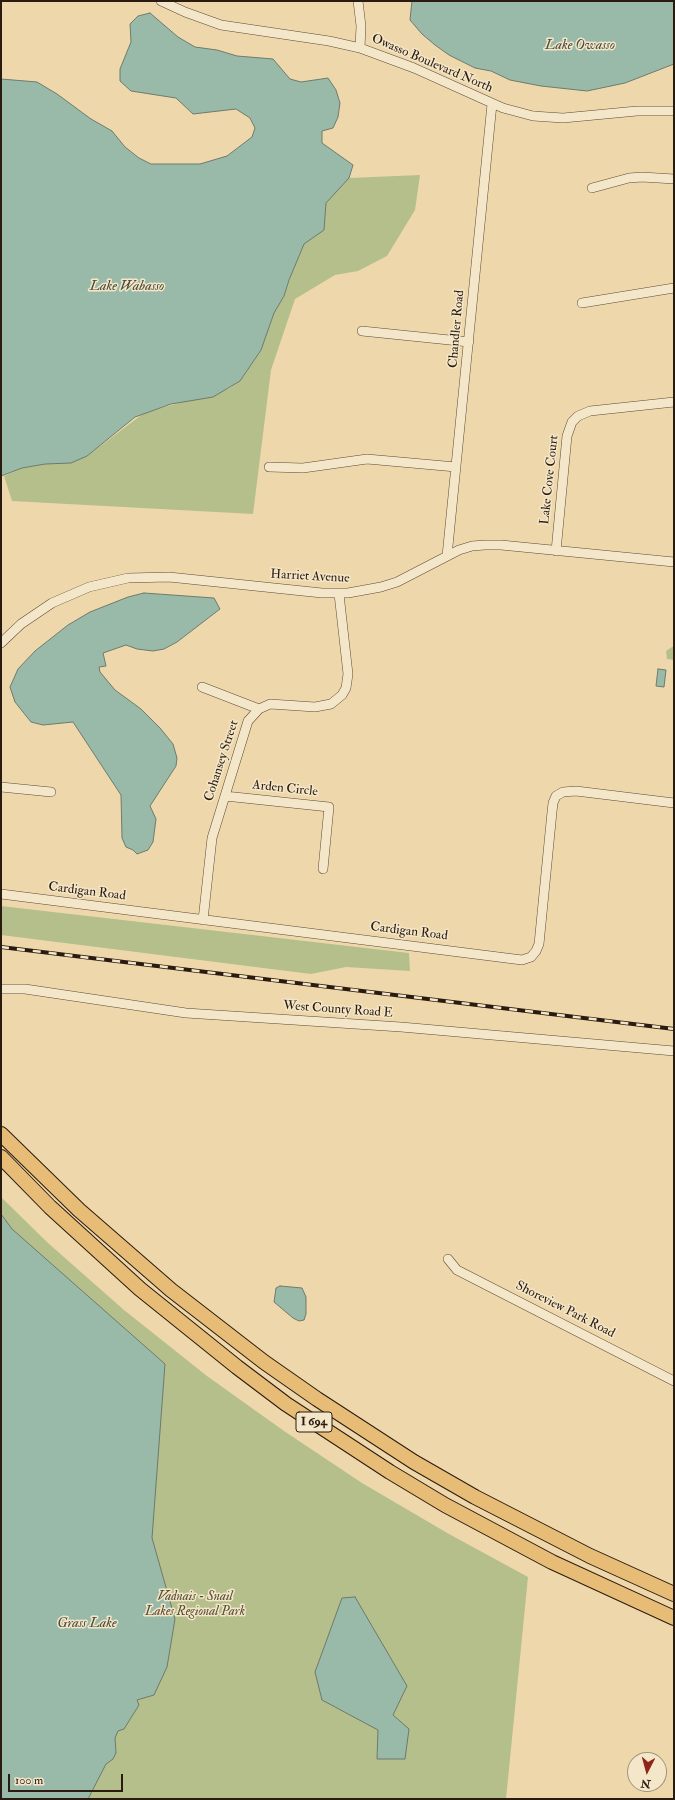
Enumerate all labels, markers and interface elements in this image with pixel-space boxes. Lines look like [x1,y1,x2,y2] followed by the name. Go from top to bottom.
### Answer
[369,31,495,97] street label: Owasso Boulevard North
[545,38,615,54] water label: Lake Owasso
[90,279,164,295] water label: Lake Wabasso
[446,289,468,369] street label: Chandler Road
[538,435,562,525] street label: Lake Cove Court
[270,567,350,587] street label: Harriet Avenue
[202,719,242,803] street label: Cohansey Street
[251,778,319,800] street label: Arden Circle
[47,880,127,904] street label: Cardigan Road
[369,920,449,944] street label: Cardigan Road
[283,998,393,1022] street label: West County Road E
[513,1278,617,1342] street label: Shoreview Park Road
[296,1412,332,1432] road number: I 694
[145,1589,245,1620] park label: Vadnais - Snail Lakes Regional Park
[57,1616,117,1632] water label: Grass Lake
[627,1752,667,1792] north arrow
[10,1766,125,1792] scale bar
[15,1773,43,1788] text: 100 m
[640,1776,651,1790] text: N

